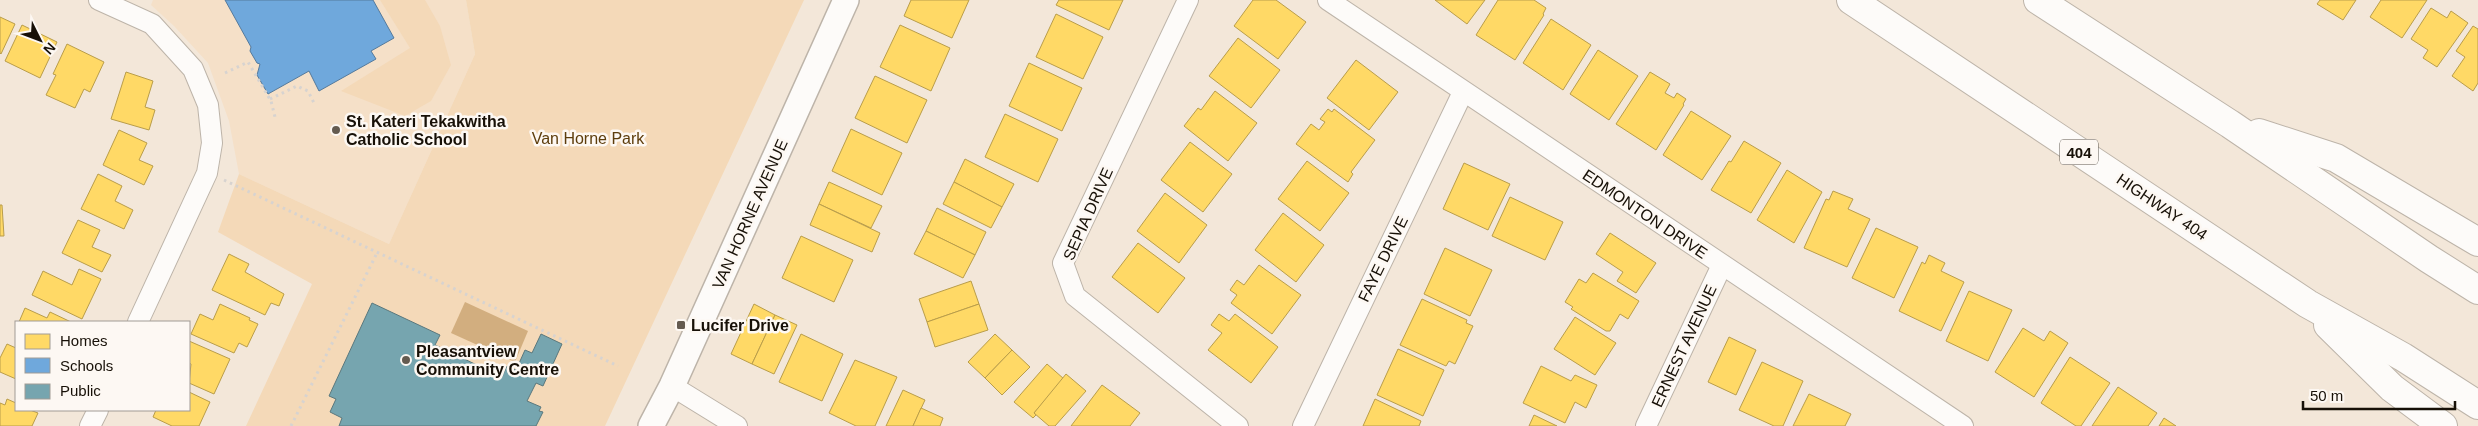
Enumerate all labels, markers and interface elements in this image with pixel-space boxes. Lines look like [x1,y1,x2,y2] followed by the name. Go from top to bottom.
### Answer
[15,15,65,65] north arrow
[40,40,59,58] text: N
[346,113,506,148] place label: St. Kateri Tekakwitha Catholic School
[330,124,342,136] marker: St. Kateri Tekakwitha Catholic School
[532,130,645,147] park label: Van Horne Park
[709,136,791,292] street label: VAN HORNE AVENUE
[2060,140,2098,164] road number: 404
[1060,165,1116,263] street label: SEPIA DRIVE
[1580,166,1710,262] street label: EDMONTON DRIVE
[2114,170,2211,244] street label: HIGHWAY 404
[1355,213,1411,305] street label: FAYE DRIVE
[1648,282,1720,410] street label: ERNEST AVENUE
[691,317,789,334] place label: Lucifer Drive
[675,319,687,331] marker: Lucifer Drive
[15,321,190,411] legend
[60,332,108,349] text: Homes
[416,343,559,378] place label: Pleasantview Community Centre
[400,354,412,366] marker: Pleasantview Community Centre
[60,357,113,374] text: Schools
[2303,378,2456,410] scale bar
[60,382,101,399] text: Public
[2310,387,2343,404] text: 50 m

